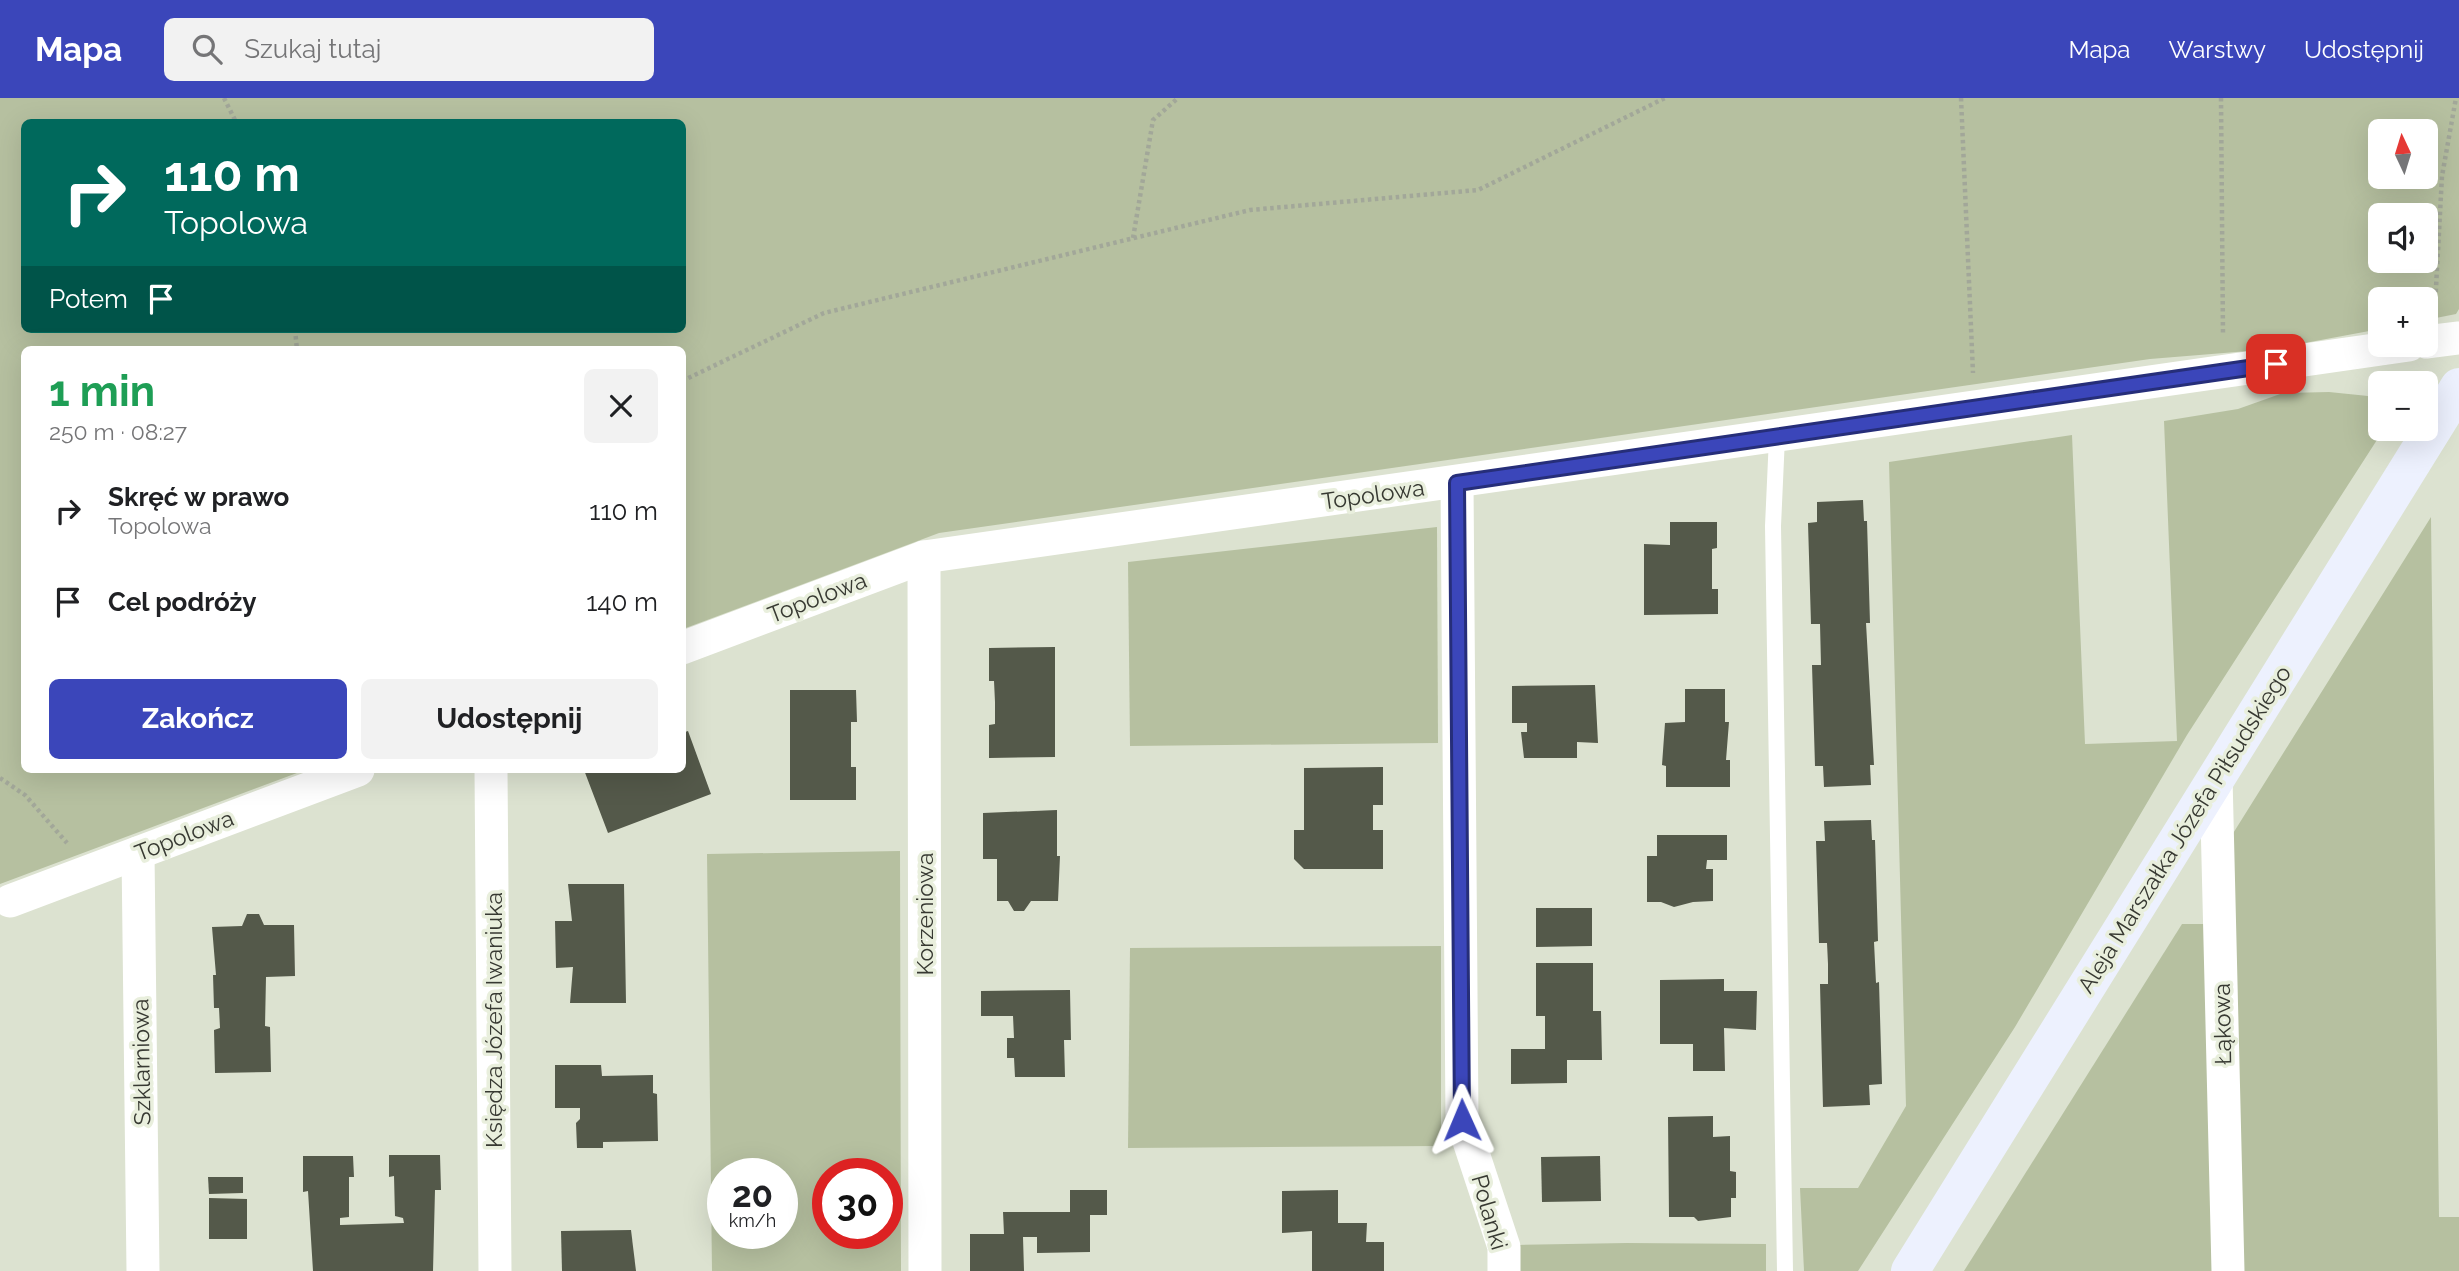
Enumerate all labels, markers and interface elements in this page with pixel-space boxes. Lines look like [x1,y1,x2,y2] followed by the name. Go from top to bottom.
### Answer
[164,18,654,81] search box
[35,30,122,69] text: Mapa
[188,30,226,68] icon: search
[244,34,381,64] text: Szukaj tutaj
[2069,35,2130,64] text: Mapa
[2168,35,2266,64] text: Warstwy
[2304,35,2424,64] text: Udostępnij
[2368,119,2438,189] north arrow
[2368,119,2438,441] map controls
[164,145,300,202] text: 110 m
[49,147,140,238] icon: right
[2368,203,2438,273] button: sound
[164,204,308,241] text: Topolowa
[142,280,180,318] icon: arrive
[49,284,128,314] text: Potem
[2368,287,2438,357] button: +
[2246,334,2306,394] pin
[2257,345,2295,383] icon: arrive
[49,367,155,416] text: 1 min
[584,369,658,443] button: close
[2368,371,2438,441] button: −
[49,418,187,445] text: 250 m · 08:27
[1320,473,1426,515] street label: Topolowa
[108,482,289,512] text: Skręć w prawo
[49,492,87,530] icon: right
[589,496,658,526] text: 110 m
[108,512,211,539] text: Topolowa
[764,566,870,628] street label: Topolowa
[49,583,87,621] icon: arrive
[108,587,257,617] text: Cel podróży
[586,587,658,617] text: 140 m
[2072,660,2296,998] street label: Aleja Marszałka Józefa Piłsudskiego
[49,679,347,759] button: Zakończ
[361,679,658,759] button: Udostępnij
[131,804,237,866] street label: Topolowa
[911,852,938,976] street label: Korzeniowa
[480,892,507,1148] street label: Księdza Józefa Iwaniuka
[2208,983,2236,1065] street label: Łąkowa
[126,998,156,1126] street label: Szklarniowa
[1425,1083,1499,1157] position arrow
[812,1158,903,1249] speed limit sign: 30
[1466,1171,1514,1253] street label: Polanki
[732,1174,773,1215] text: 20
[729,1210,776,1231] text: km/h

